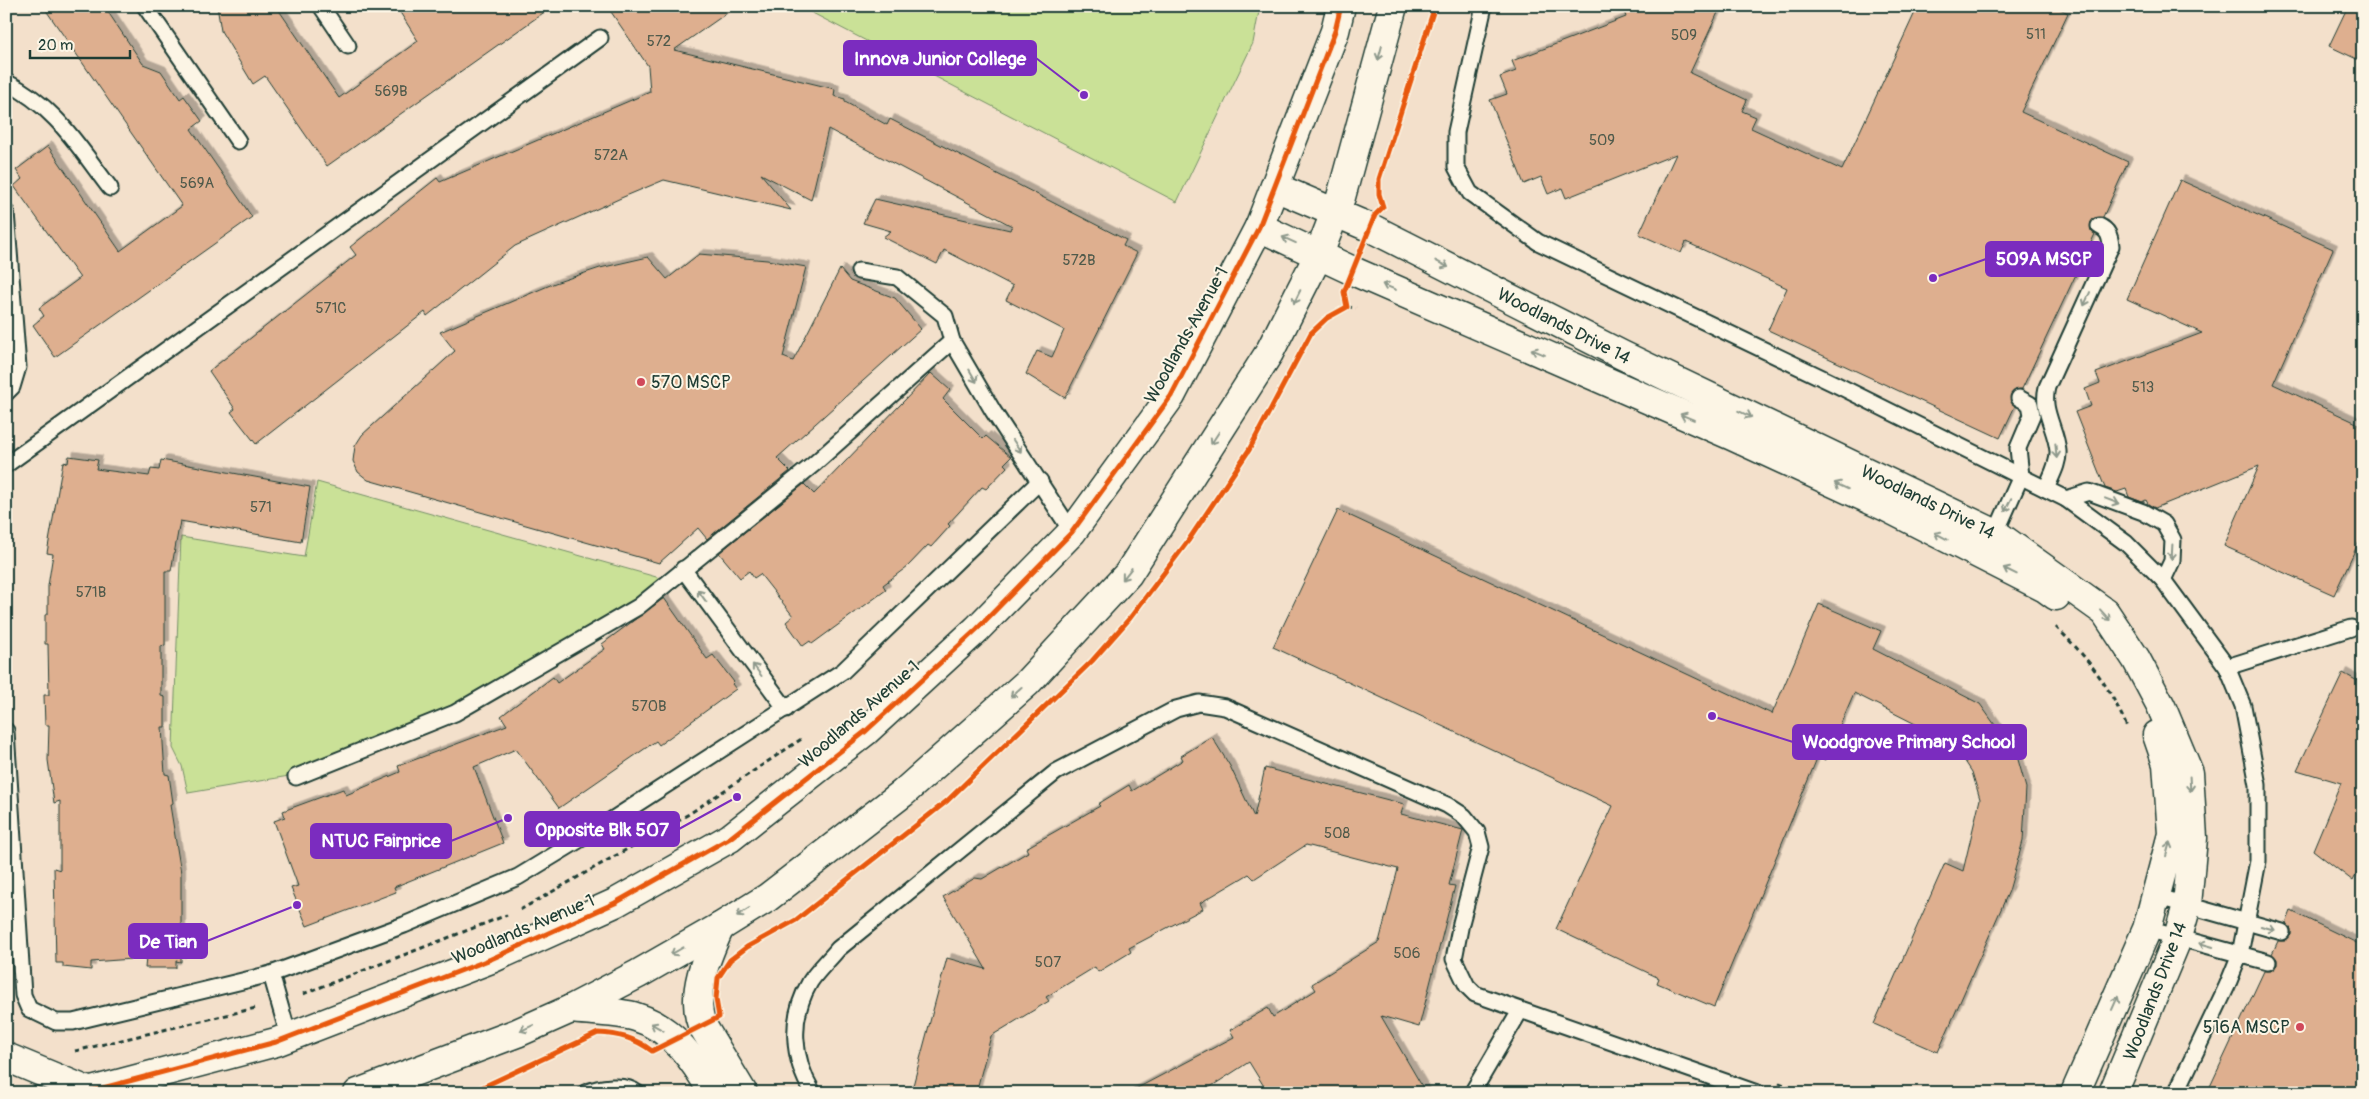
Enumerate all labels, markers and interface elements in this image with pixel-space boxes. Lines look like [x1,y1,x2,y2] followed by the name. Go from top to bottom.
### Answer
[2026,25,2046,44] house number: 511
[1671,26,1697,45] house number: 509
[30,28,130,60] scale bar
[647,32,671,51] house number: 572
[38,36,73,55] text: 20 m
[844,41,1036,75] callout: Innova Junior College
[1375,45,1384,61] one-way arrow
[854,47,1027,71] text: Innova Junior College
[374,82,408,101] house number: 569B
[1589,131,1615,150] house number: 509
[594,146,628,165] house number: 572A
[180,174,214,193] house number: 569A
[1282,235,1297,245] one-way arrow
[1986,242,2103,276] callout: 509A MSCP
[1996,247,2093,271] text: 509A MSCP
[1063,251,1095,270] house number: 572B
[1434,260,1449,269] one-way arrow
[1139,263,1234,408] street label: Woodlands Avenue 1
[1382,282,1397,292] one-way arrow
[1493,283,1635,370] street label: Woodlands Drive 14
[1292,290,1302,305] one-way arrow
[2081,291,2091,306] one-way arrow
[315,299,347,318] house number: 571C
[1531,346,1546,356] one-way arrow
[969,368,978,383] one-way arrow
[651,371,731,394] place label: 570 MSCP
[635,376,647,388] marker: 570 MSCP
[2132,378,2154,397] house number: 513
[1737,409,1752,419] one-way arrow
[1680,411,1695,421] one-way arrow
[1210,430,1220,444] one-way arrow
[1012,439,1022,453] one-way arrow
[2052,442,2061,458] one-way arrow
[1857,460,1999,545] street label: Woodlands Drive 14
[1834,481,1849,491] one-way arrow
[2003,497,2013,512] one-way arrow
[2104,497,2119,506] one-way arrow
[250,498,272,517] house number: 571
[1934,531,1949,541] one-way arrow
[2168,544,2177,560] one-way arrow
[2003,566,2018,575] one-way arrow
[1122,567,1132,581] one-way arrow
[76,583,106,602] house number: 571B
[697,589,707,603] one-way arrow
[2099,608,2111,621] one-way arrow
[794,656,925,773] street label: Woodlands Avenue 1
[751,664,762,677] one-way arrow
[1009,686,1022,698] one-way arrow
[632,697,666,716] house number: 570B
[1793,725,2026,759] callout: Woodgrove Primary School
[1802,730,2016,754] text: Woodgrove Primary School
[2185,776,2194,792] one-way arrow
[525,812,679,846] callout: Opposite Blk 507
[535,818,670,842] text: Opposite Blk 507
[311,824,451,858] callout: NTUC Fairprice
[1324,824,1350,843] house number: 508
[321,829,441,853] text: NTUC Fairprice
[2164,841,2173,857] one-way arrow
[448,889,598,970] street label: Woodlands Avenue 1
[736,907,750,918] one-way arrow
[2118,918,2193,1064] street label: Woodlands Drive 14
[2260,923,2276,933] one-way arrow
[129,924,207,958] callout: De Tian
[139,930,197,954] text: De Tian
[2199,939,2215,949] one-way arrow
[1393,944,1421,963] house number: 506
[671,947,685,957] one-way arrow
[1035,953,1061,972] house number: 507
[2110,996,2120,1011] one-way arrow
[2203,1016,2290,1039] place label: 516A MSCP
[2294,1021,2306,1033] marker: 516A MSCP
[649,1022,664,1032] one-way arrow
[520,1024,535,1034] one-way arrow

